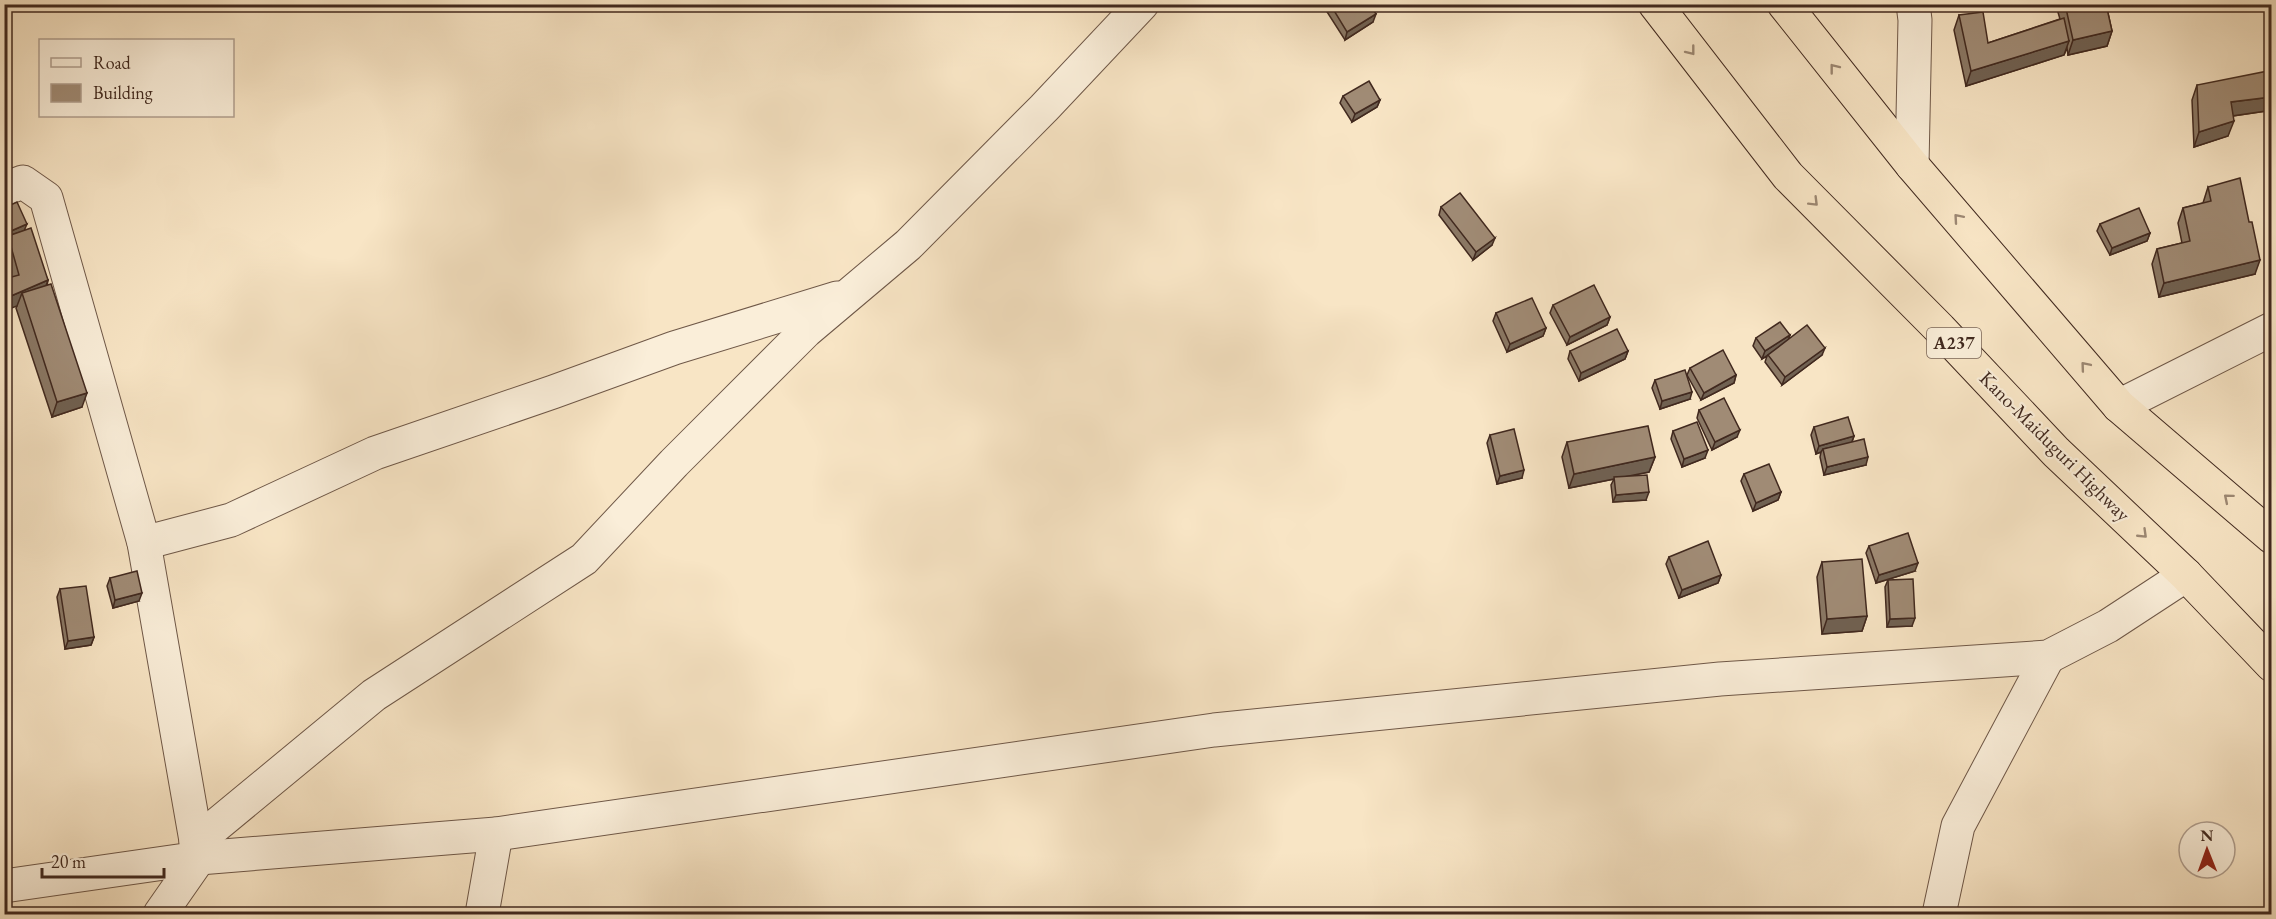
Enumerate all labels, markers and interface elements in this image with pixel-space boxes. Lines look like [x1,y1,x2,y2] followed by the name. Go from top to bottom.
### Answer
[39,39,234,117] legend
[1684,44,1695,55] one-way arrow
[93,51,132,74] text: Road
[1831,63,1842,74] one-way arrow
[93,81,153,104] text: Building
[1807,195,1817,206] one-way arrow
[1954,214,1965,225] one-way arrow
[1927,328,1981,358] road number: A237
[2081,362,2092,373] one-way arrow
[1974,365,2136,527] street label: Kano-Maiduguri Highway
[2224,495,2235,506] one-way arrow
[2137,527,2147,538] one-way arrow
[2177,820,2237,880] north arrow
[2200,825,2213,846] text: N
[42,841,164,879] scale bar
[51,850,86,873] text: 20 m

